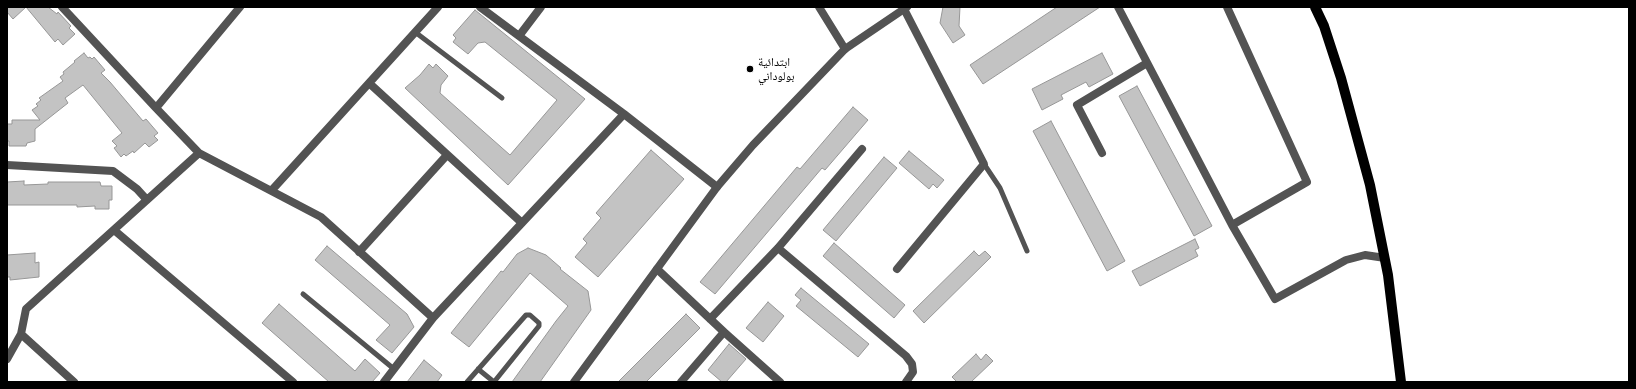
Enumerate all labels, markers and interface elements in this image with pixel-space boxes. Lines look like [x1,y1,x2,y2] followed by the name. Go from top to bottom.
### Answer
[758,55,794,83] place label: ابتدائية بولوداني
[745,64,755,74] marker: ابتدائية بولوداني

